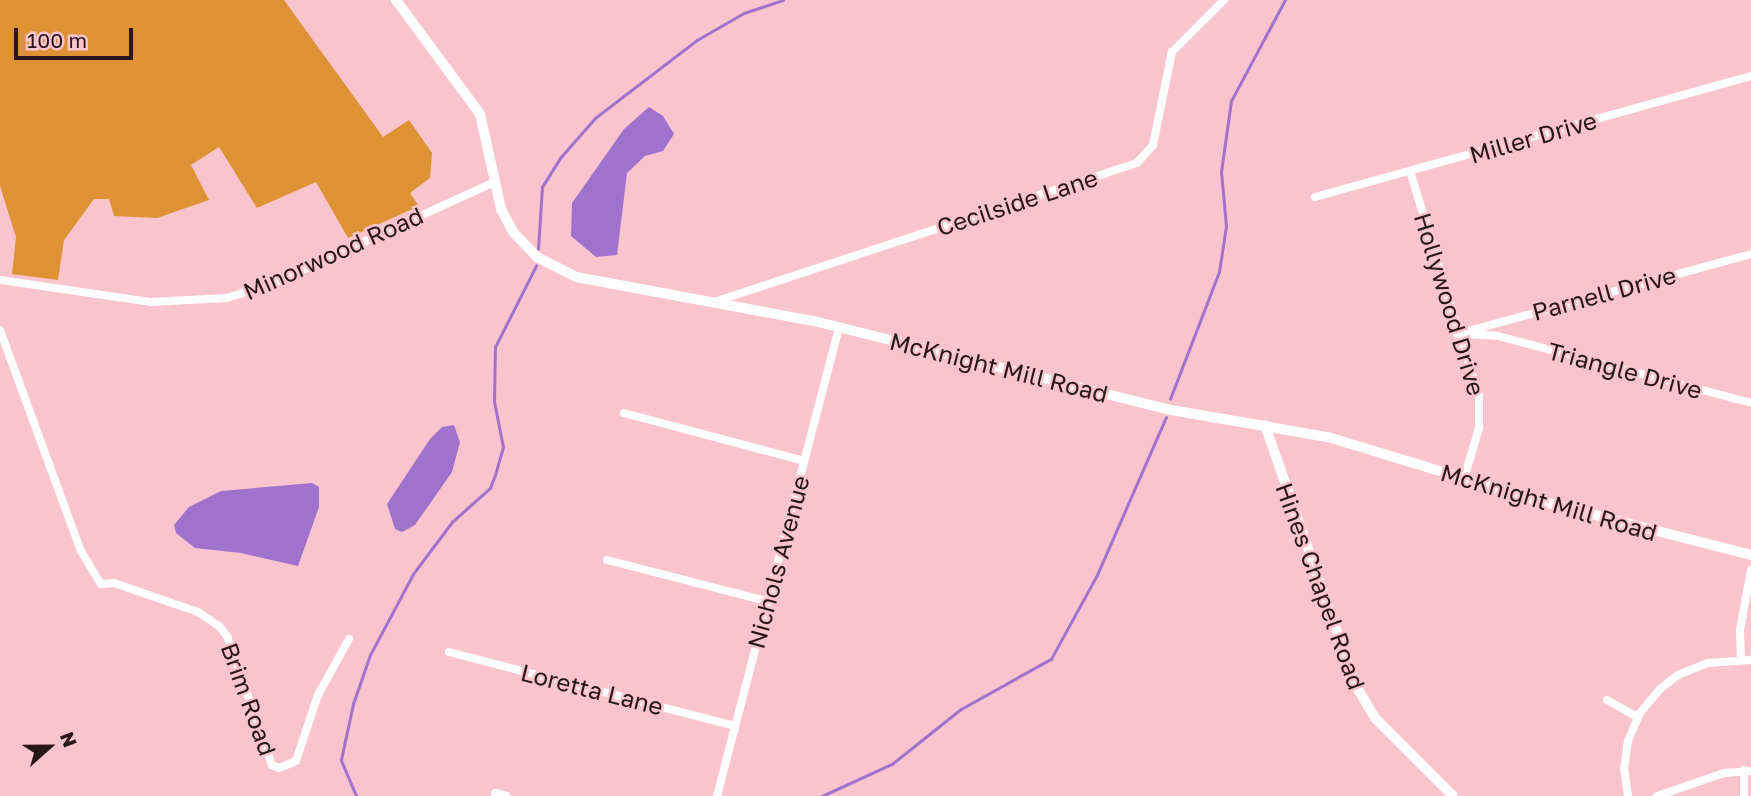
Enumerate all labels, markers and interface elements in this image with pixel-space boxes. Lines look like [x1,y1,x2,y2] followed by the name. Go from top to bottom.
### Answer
[18,14,136,58] scale bar
[27,27,87,53] text: 100 m
[1466,105,1600,169] street label: Miller Drive
[933,162,1101,242] street label: Cecilside Lane
[239,200,427,306] street label: Minorwood Road
[1409,209,1491,399] street label: Hollywood Drive
[1529,260,1679,326] street label: Parnell Drive
[887,326,1111,408] street label: McKnight Mill Road
[1545,336,1705,404] street label: Triangle Drive
[1438,457,1660,547] street label: McKnight Mill Road
[741,472,815,652] street label: Nichols Avenue
[1270,479,1372,693] street label: Hines Chapel Road
[215,639,283,759] street label: Brim Road
[518,657,666,721] street label: Loretta Lane
[14,712,84,782] north arrow
[56,728,82,750] text: N

